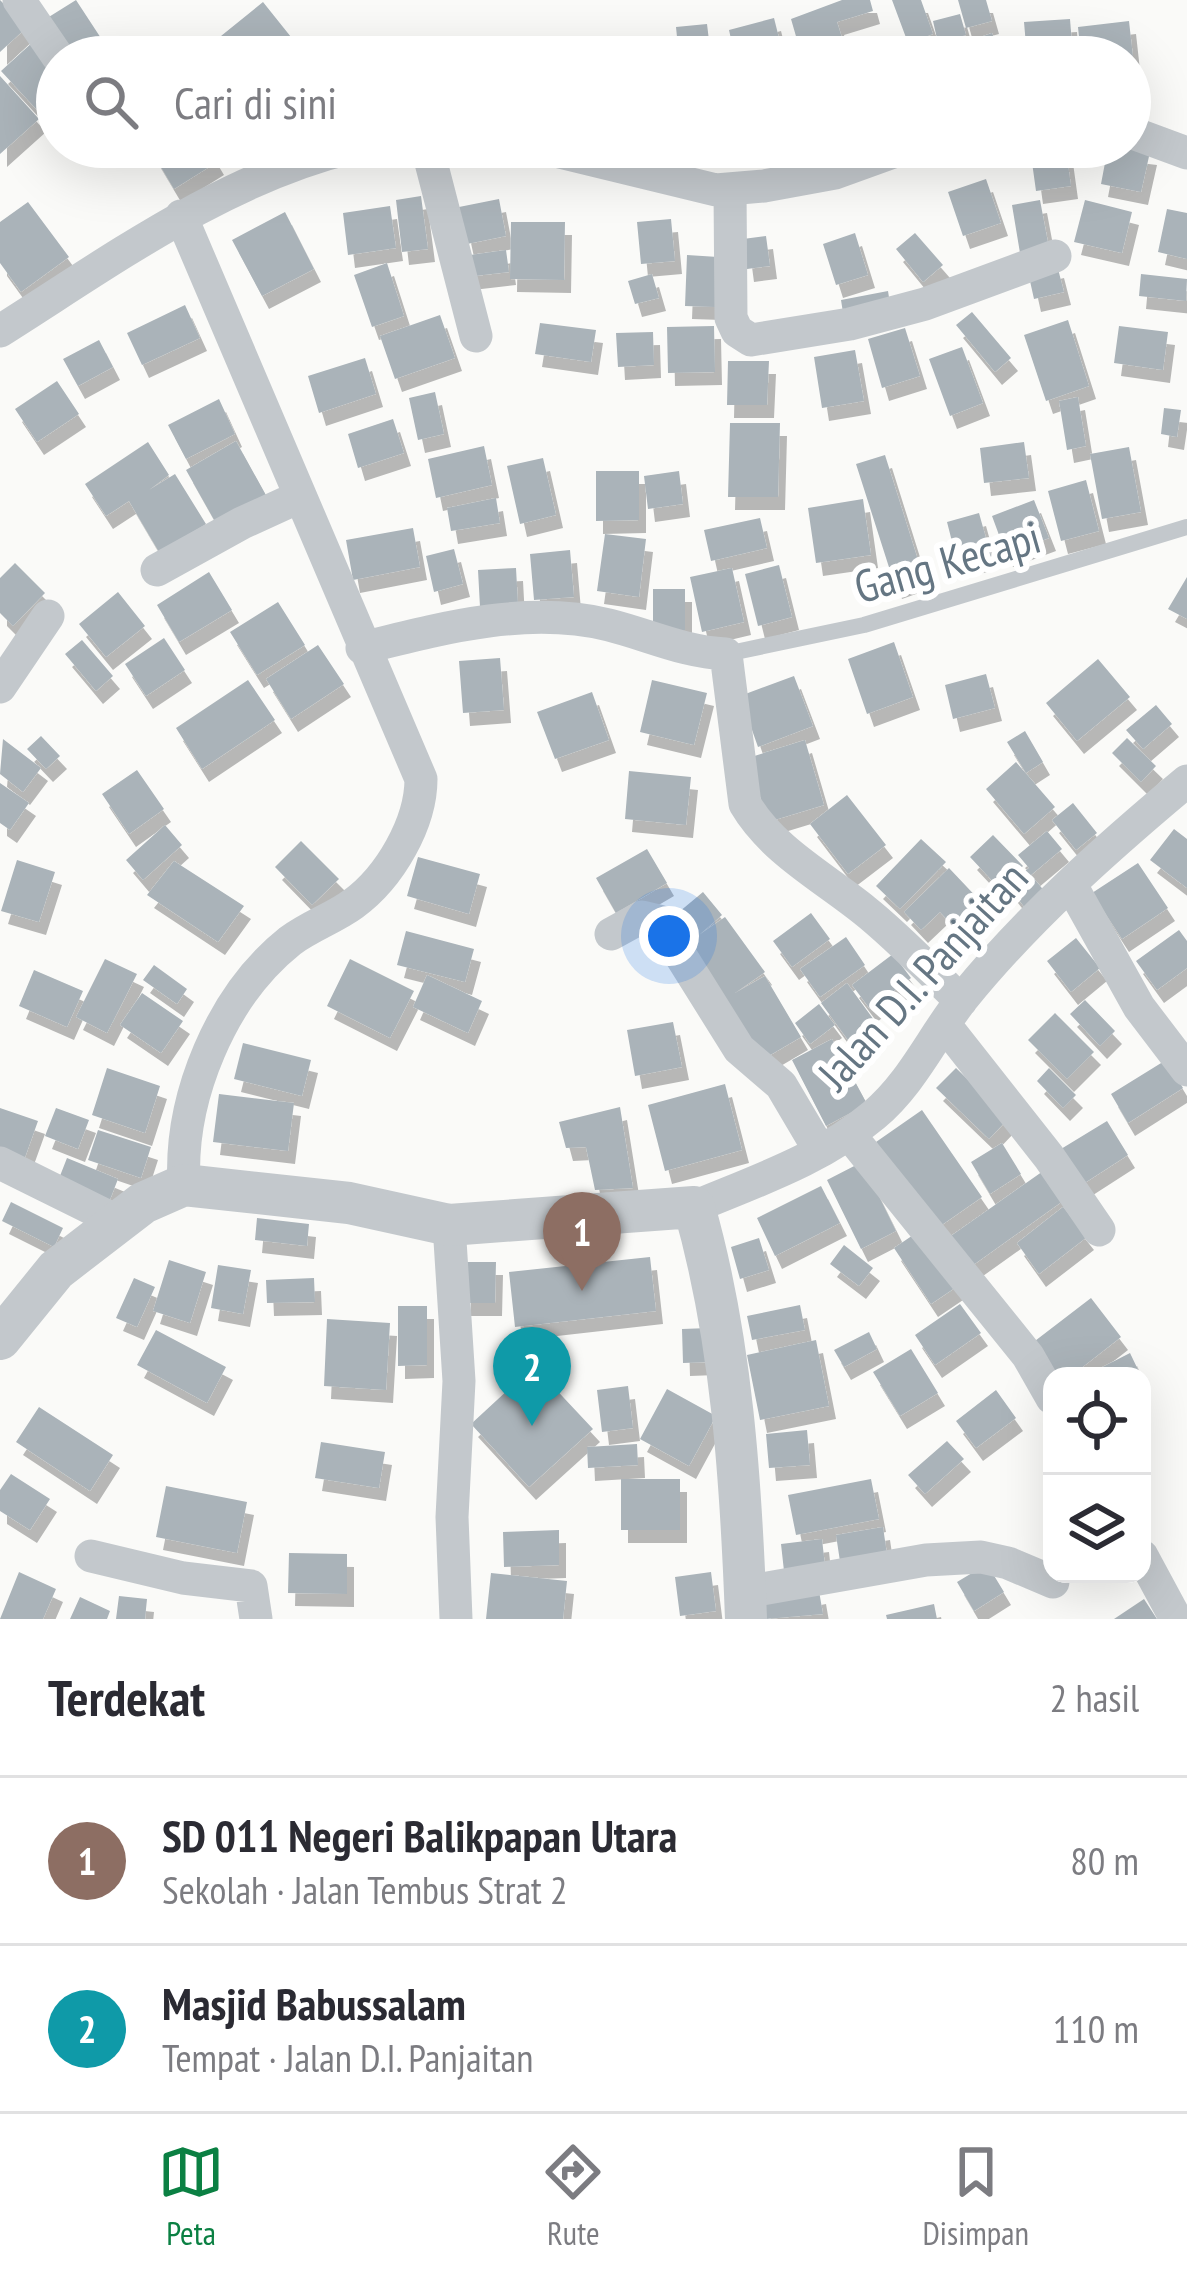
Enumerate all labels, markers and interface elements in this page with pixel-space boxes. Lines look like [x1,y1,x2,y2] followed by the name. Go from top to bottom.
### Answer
[36,36,1151,168] search box
[78,69,144,135] icon: search
[174,73,337,131] text: Cari di sini
[847,507,1047,615] street label: Gang Kecapi
[803,849,1039,1102] street label: Jalan D.I. Panjaitan
[639,906,699,966] your location
[543,1192,621,1291] pin: 1
[493,1327,571,1426] pin: 2
[1043,1367,1151,1583] map controls
[1043,1367,1151,1475] button: locate
[1043,1475,1151,1583] button: layers
[48,1664,205,1730] text: Terdekat
[1050,1672,1139,1723] text: 2 hasil
[162,1806,677,1864] text: SD 011 Negeri Balikpapan Utara
[78,1835,96,1886] text: 1
[1070,1835,1139,1886] text: 80 m
[162,1864,568,1915] text: Sekolah · Jalan Tembus Strat 2
[162,1974,466,2032] text: Masjid Babussalam
[78,2003,96,2054] text: 2
[1053,2003,1139,2054] text: 110 m
[162,2032,533,2083] text: Tempat · Jalan D.I. Panjaitan
[158,2139,224,2254] tab: Peta
[540,2139,606,2254] tab: Rute
[923,2139,1029,2254] tab: Disimpan

